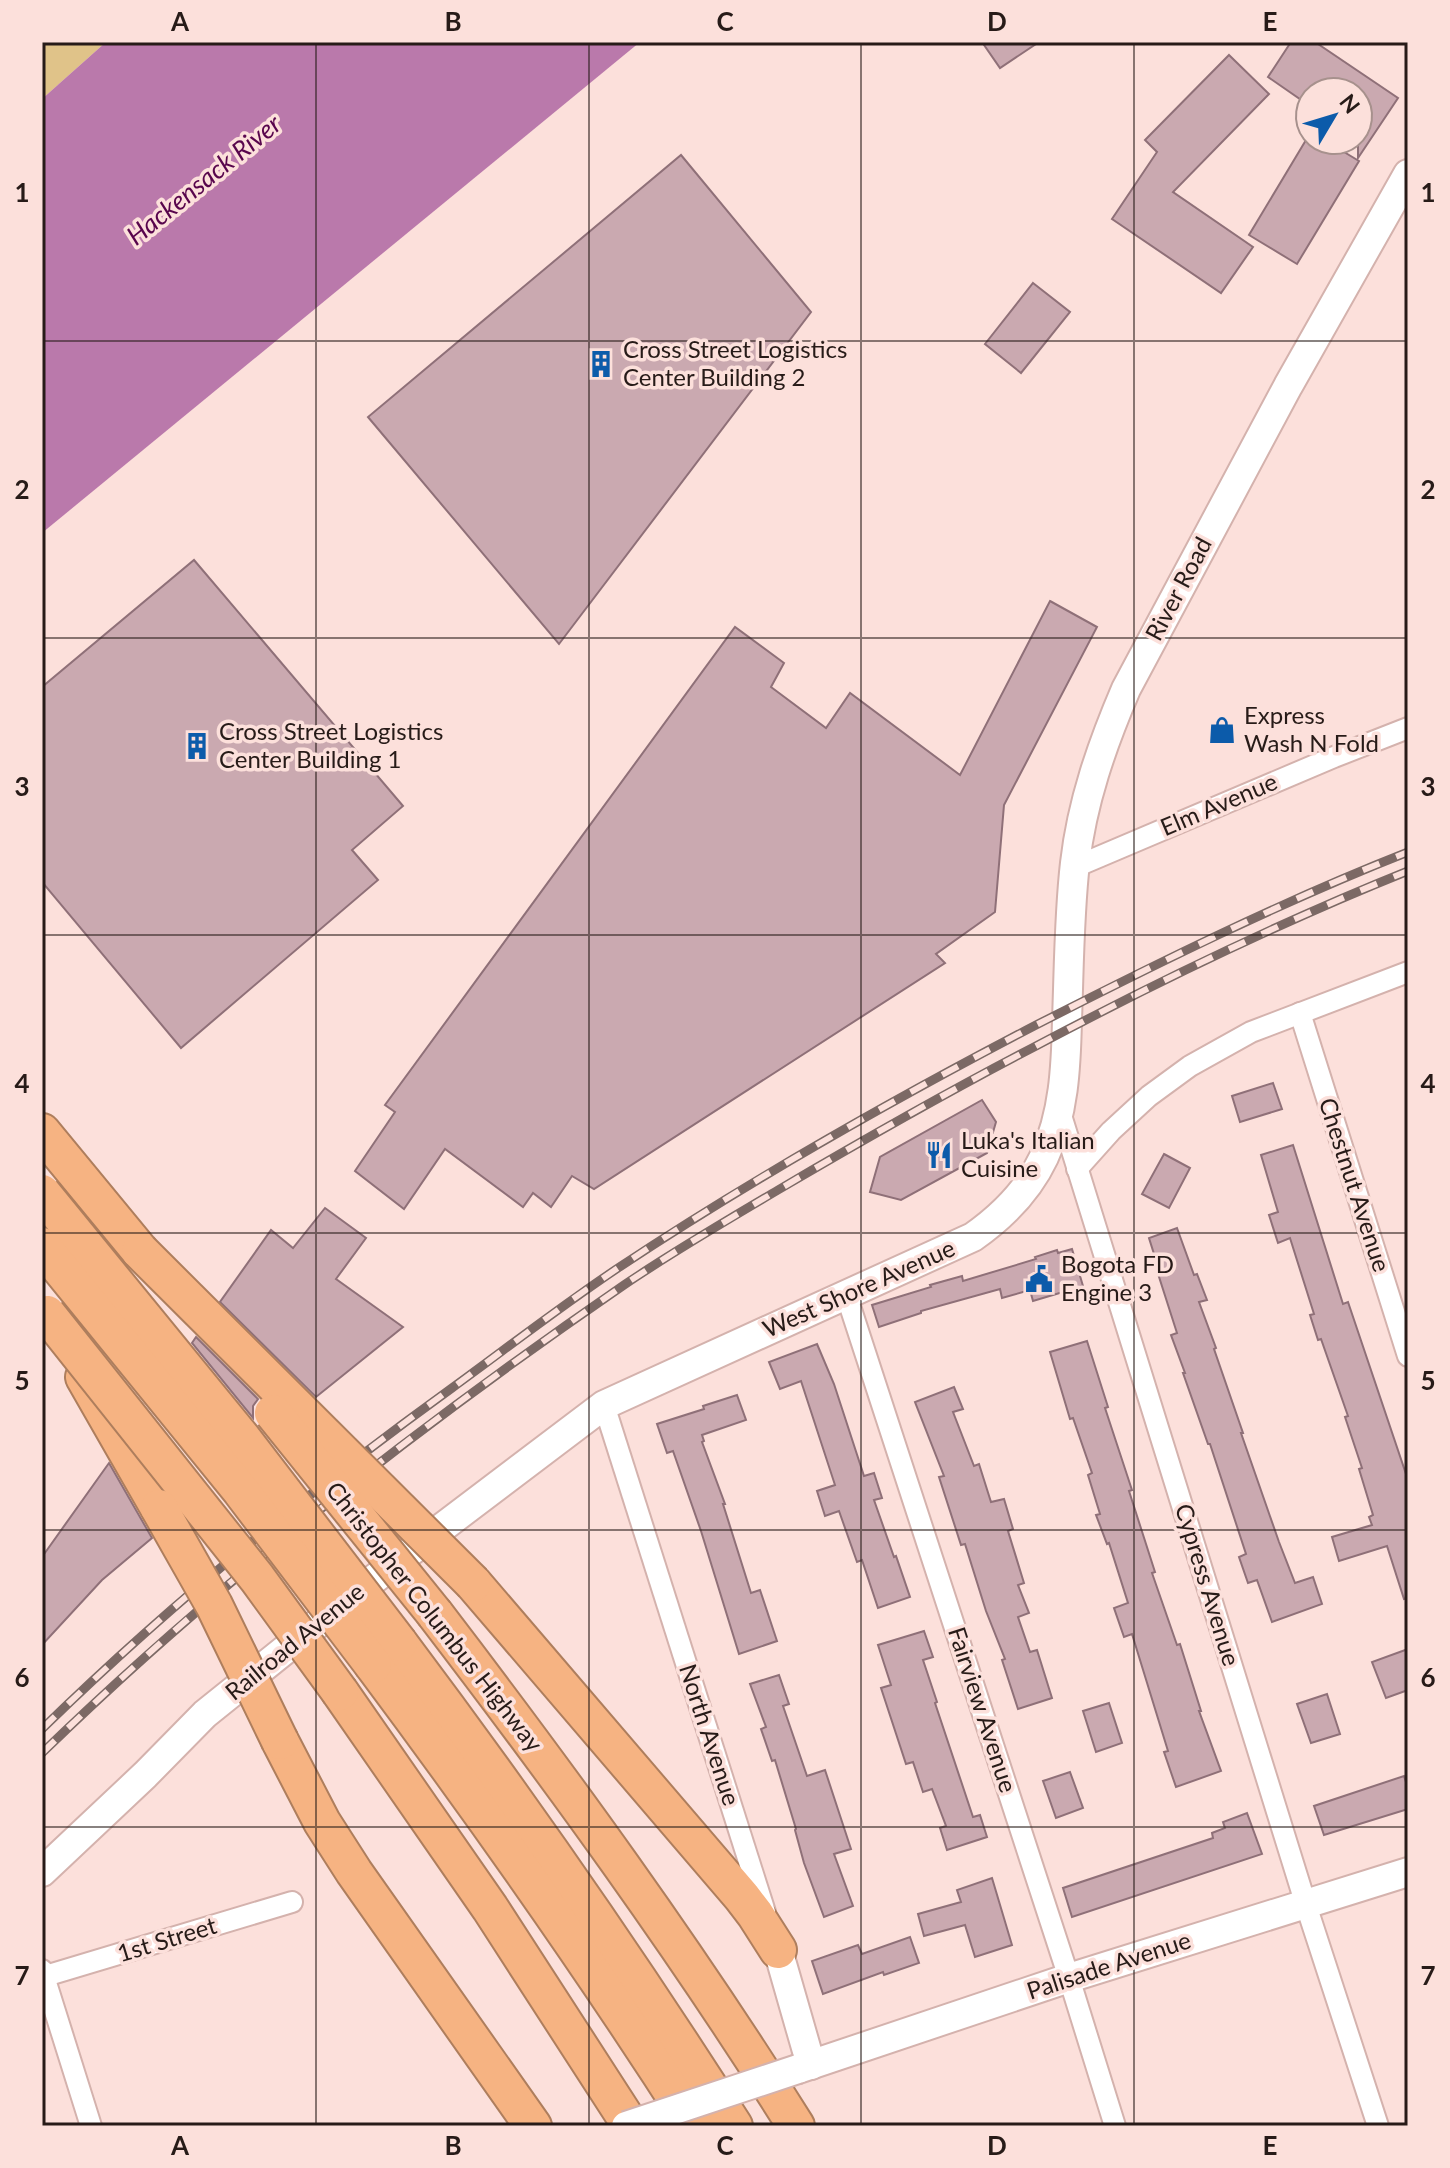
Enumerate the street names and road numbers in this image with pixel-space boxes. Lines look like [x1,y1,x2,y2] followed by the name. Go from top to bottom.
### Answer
[1138,532,1217,645] street label: River Road
[1156,766,1281,841] street label: Elm Avenue
[1314,1094,1397,1275] street label: Chestnut Avenue
[758,1232,959,1343] street label: West Shore Avenue
[321,1475,550,1757] street label: Christopher Columbus Highway
[1170,1500,1247,1669] street label: Cypress Avenue
[219,1576,369,1706] street label: Railroad Avenue
[943,1623,1024,1796] street label: Fairview Avenue
[674,1660,747,1809] street label: North Avenue
[113,1910,220,1967] street label: 1st Street
[1023,1924,1194,2005] street label: Palisade Avenue

